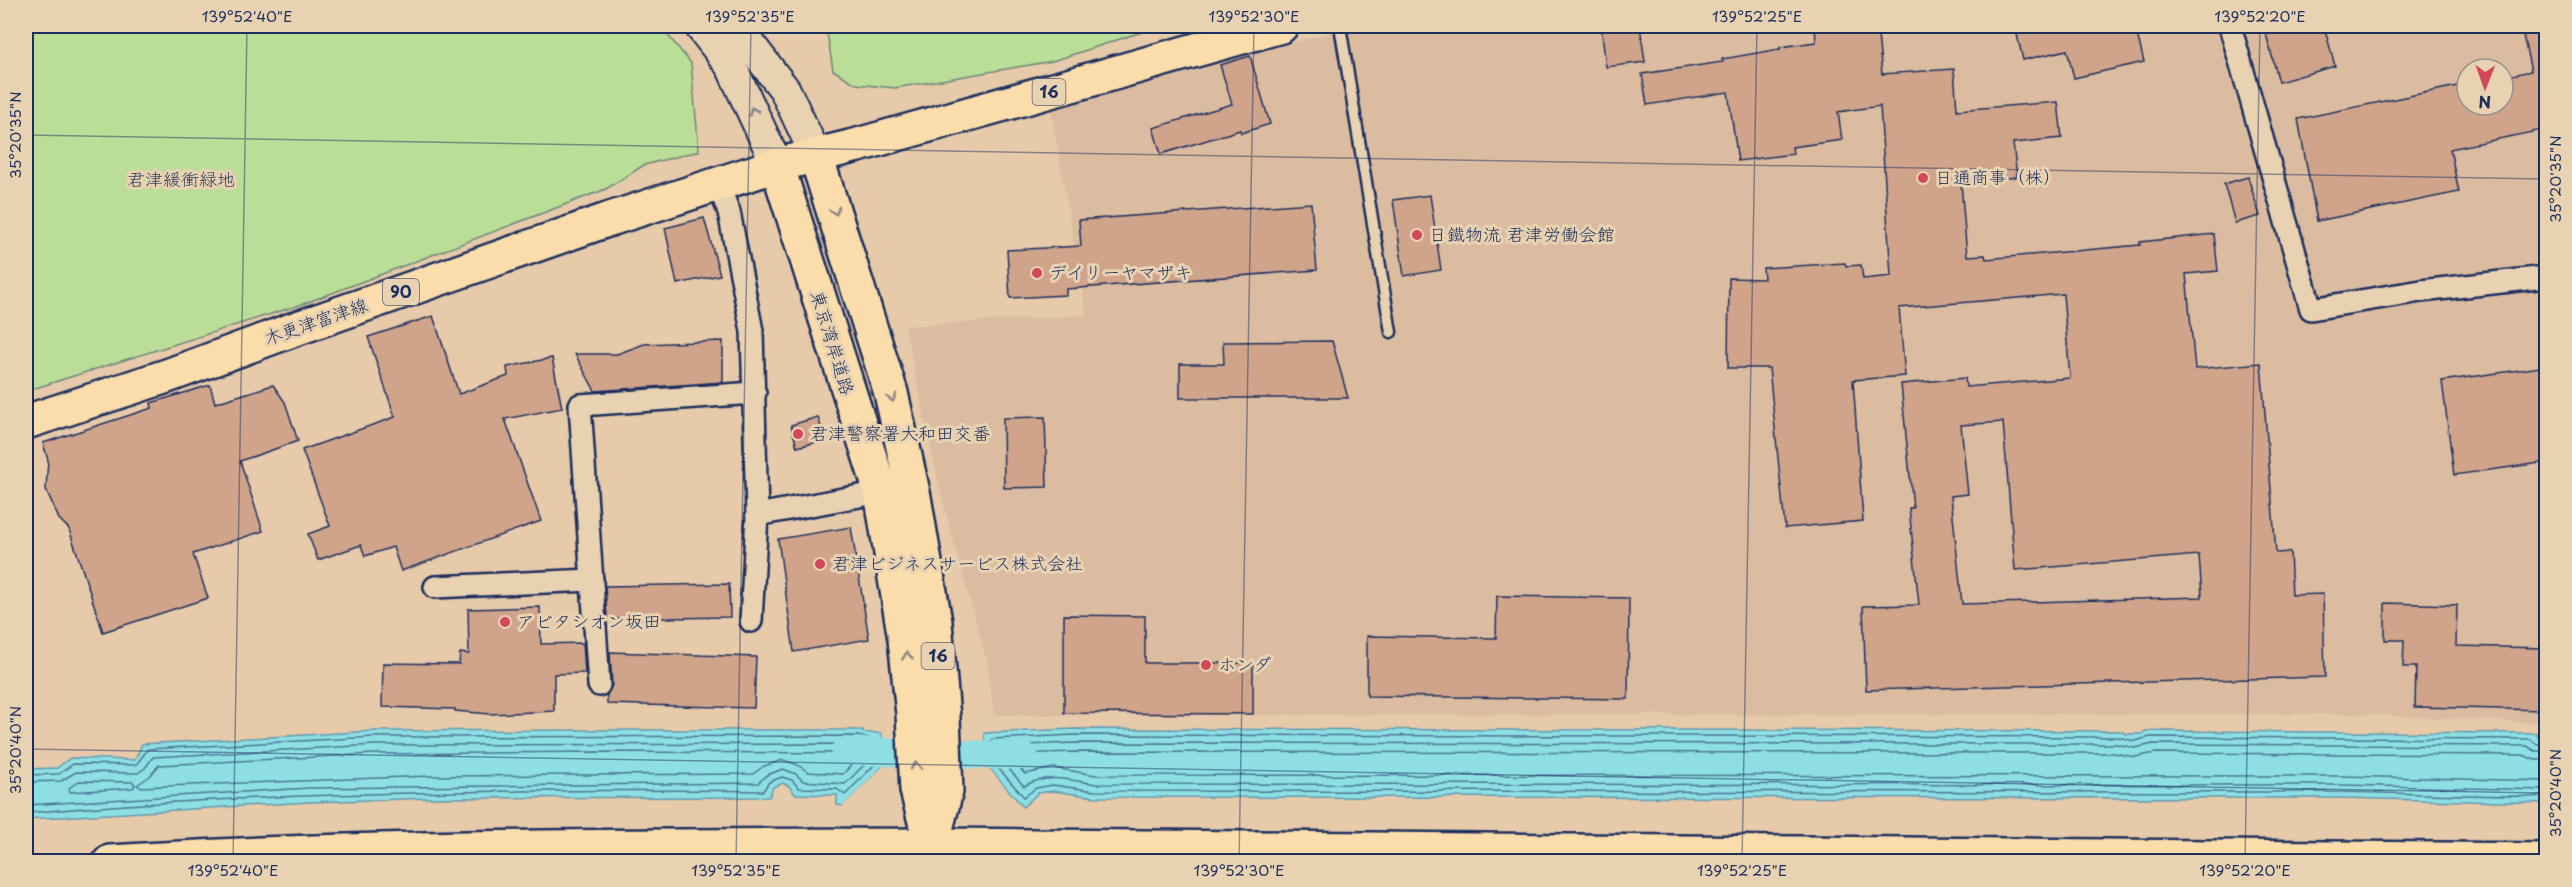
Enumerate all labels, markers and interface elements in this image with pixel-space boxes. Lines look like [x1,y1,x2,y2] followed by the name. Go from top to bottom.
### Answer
[202,4,292,27] text: 139°52'40"E
[705,4,795,27] text: 139°52'35"E
[1208,4,1300,27] text: 139°52'30"E
[1712,4,1802,27] text: 139°52'25"E
[2214,4,2306,27] text: 139°52'20"E
[2455,57,2515,117] north arrow
[1032,79,1066,105] road number: 16
[3,91,26,179] text: 35°20'35"N
[2478,91,2491,115] text: N
[749,107,761,118] one-way arrow
[2543,135,2566,223] text: 35°20'35"N
[1935,163,2061,190] place label: 日通商事（株）
[127,165,235,192] park label: 君津緩衝緑地
[1916,171,1930,185] marker: 日通商事（株）
[827,205,840,216] one-way arrow
[1429,220,1615,247] place label: 日鐵物流 君津労働会館
[1410,228,1424,242] marker: 日鐵物流 君津労働会館
[1049,258,1192,285] place label: デイリーヤマザキ
[1030,266,1044,280] marker: デイリーヤマザキ
[383,279,419,305] road number: 90
[805,287,862,398] street label: 東京湾岸道路
[260,290,371,351] street label: 木更津富津線
[884,392,897,402] one-way arrow
[810,419,990,446] place label: 君津警察署大和田交番
[791,427,805,441] marker: 君津警察署大和田交番
[832,549,1083,576] place label: 君津ビジネスサービス株式会社
[813,557,827,571] marker: 君津ビジネスサービス株式会社
[517,607,661,634] place label: アビタシオン坂田
[498,615,512,629] marker: アビタシオン坂田
[922,643,954,669] road number: 16
[1218,650,1271,677] place label: ホンダ
[901,651,914,660] one-way arrow
[1199,658,1213,672] marker: ホンダ
[3,706,26,794] text: 35°20'40"N
[2543,749,2566,837] text: 35°20'40"N
[909,762,922,771] one-way arrow
[188,858,278,881] text: 139°52'40"E
[691,858,781,881] text: 139°52'35"E
[1193,858,1285,881] text: 139°52'30"E
[1697,858,1787,881] text: 139°52'25"E
[2199,858,2291,881] text: 139°52'20"E

